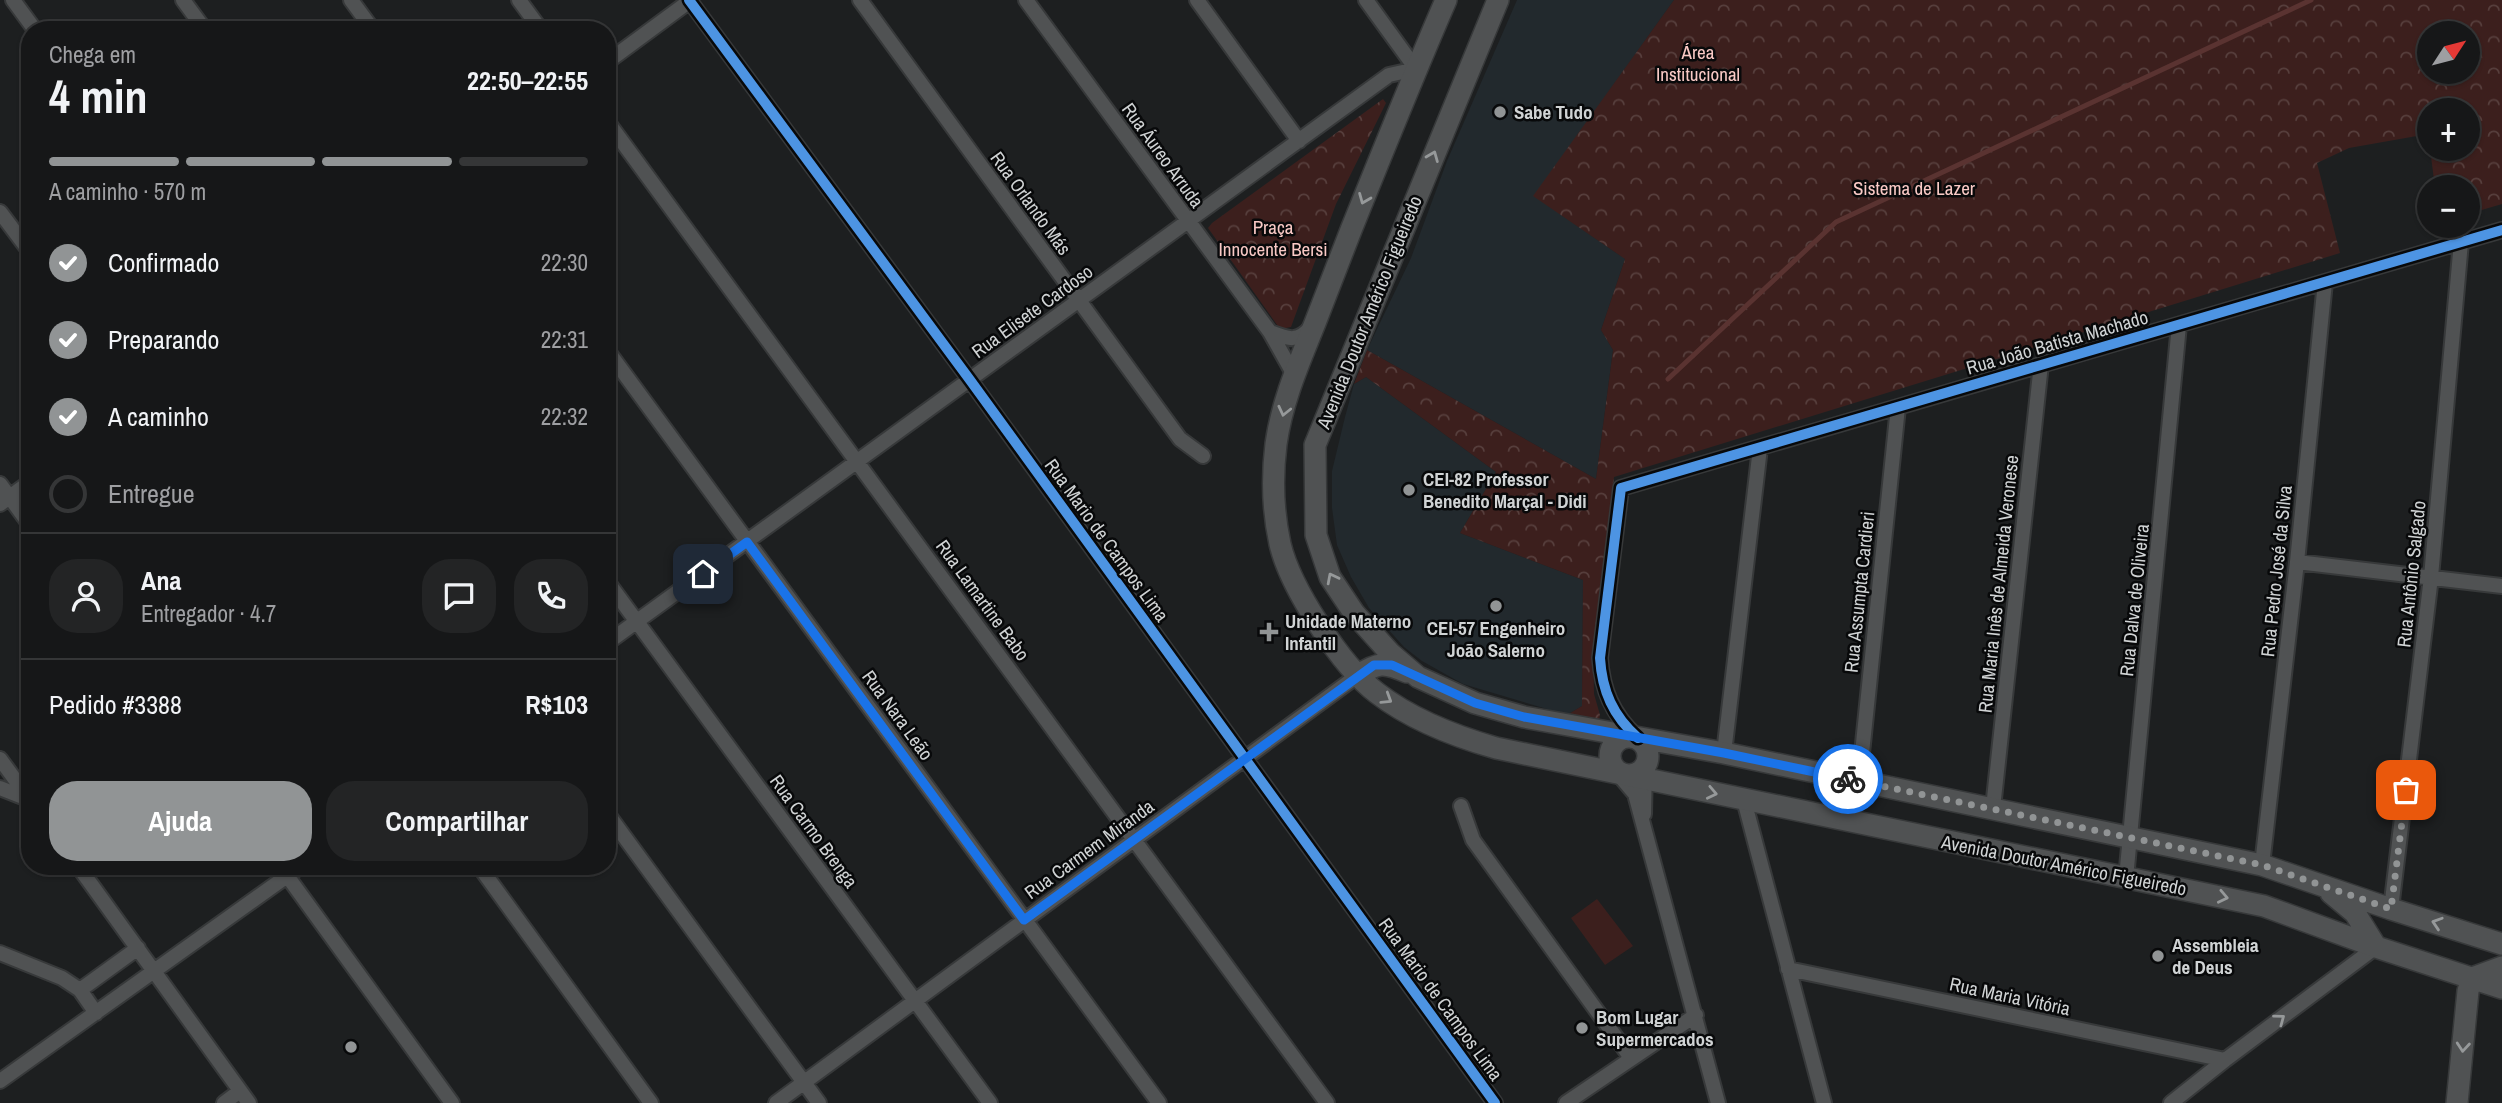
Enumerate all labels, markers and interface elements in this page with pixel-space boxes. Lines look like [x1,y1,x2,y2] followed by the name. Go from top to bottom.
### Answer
[2417,21,2480,84] north arrow
[2417,21,2480,238] map controls
[49,39,136,70] text: Chega em
[1656,39,1740,87] park label: Área Institucional
[467,63,588,98] text: 22:50–22:55
[49,65,148,127] text: 4 min
[1116,97,1210,213] street label: Rua Áureo Arruda
[2417,98,2480,161] button: +
[1514,99,1593,125] place label: Sabe Tudo
[1492,104,1508,120] marker: Sabe Tudo
[985,146,1078,260] street label: Rua Orlando Más
[1425,151,1439,163] one-way arrow
[1853,175,1976,201] park label: Sistema de Lazer
[2417,175,2480,238] button: −
[49,176,206,207] text: A caminho · 570 m
[1310,192,1428,433] street label: Avenida Doutor Américo Figueiredo
[1358,192,1372,204] one-way arrow
[1218,214,1328,262] park label: Praça Innocente Bersi
[49,244,87,282] icon: check
[108,245,219,280] text: Confirmado
[541,247,588,278] text: 22:30
[966,258,1098,364] street label: Rua Elisete Cardoso
[1963,304,2151,380] street label: Rua João Batista Machado
[49,321,87,359] icon: check
[108,322,219,357] text: Preparando
[541,324,588,355] text: 22:31
[49,398,87,436] icon: check
[108,399,209,434] text: A caminho
[541,401,588,432] text: 22:32
[1278,405,1292,417] one-way arrow
[1039,453,1175,627] street label: Rua Mario de Campos Lima
[1972,454,2024,714] street label: Rua Maria Inês de Almeida Veronese
[1423,466,1587,514] place label: CEI-82 Professor Benedito Marçal - Didi
[108,476,195,511] text: Entregue
[1401,482,1417,498] marker: CEI-82 Professor Benedito Marçal - Didi
[2254,484,2298,658] street label: Rua Pedro José da Silva
[2390,499,2432,649] street label: Rua Antônio Salgado
[1838,510,1880,674] street label: Rua Assumpta Cardieri
[2113,522,2155,678] street label: Rua Dalva de Oliveira
[930,534,1036,666] street label: Rua Lamartine Babo
[673,544,733,604] pin
[684,555,722,593] icon: home
[49,559,123,633] button: person
[422,559,496,633] button: chat
[514,559,588,633] button: phone
[141,563,181,598] text: Ana
[1327,573,1341,585] one-way arrow
[141,598,276,629] text: Entregador · 4.7
[1488,598,1504,614] marker: CEI-57 Engenheiro João Salerno
[1285,608,1411,656] place label: Unidade Materno Infantil
[1427,615,1565,663] place label: CEI-57 Engenheiro João Salerno
[1259,622,1279,642] marker: Unidade Materno Infantil
[856,665,940,765] street label: Rua Nara Leão
[49,687,182,722] text: Pedido #3388
[525,687,588,722] text: R$103
[1379,691,1392,704] one-way arrow
[1813,744,1883,814] courier
[1829,760,1867,798] icon: bike
[2376,760,2436,820] pin
[764,769,864,893] street label: Rua Carmo Brenga
[2387,771,2425,809] icon: bag
[49,781,312,861] button: Ajuda
[326,781,588,861] button: Compartilhar
[1706,785,1718,800] one-way arrow
[1019,793,1159,905] street label: Rua Carmem Miranda
[1938,828,2189,902] street label: Avenida Doutor Américo Figueiredo
[2217,889,2229,904] one-way arrow
[1373,912,1509,1086] street label: Rua Mario de Campos Lima
[2431,917,2443,932] one-way arrow
[2172,932,2259,980] place label: Assembleia de Deus
[2150,948,2166,964] marker: Assembleia de Deus
[1947,971,2073,1022] street label: Rua Maria Vitória
[1596,1004,1714,1052] place label: Bom Lugar Supermercados
[2272,1014,2285,1027] one-way arrow
[1574,1020,1590,1036] marker: Bom Lugar Supermercados
[365,1034,382,1060] place label: ㅤ
[343,1039,359,1055] marker: ㅤ
[2456,1042,2471,1053] one-way arrow

